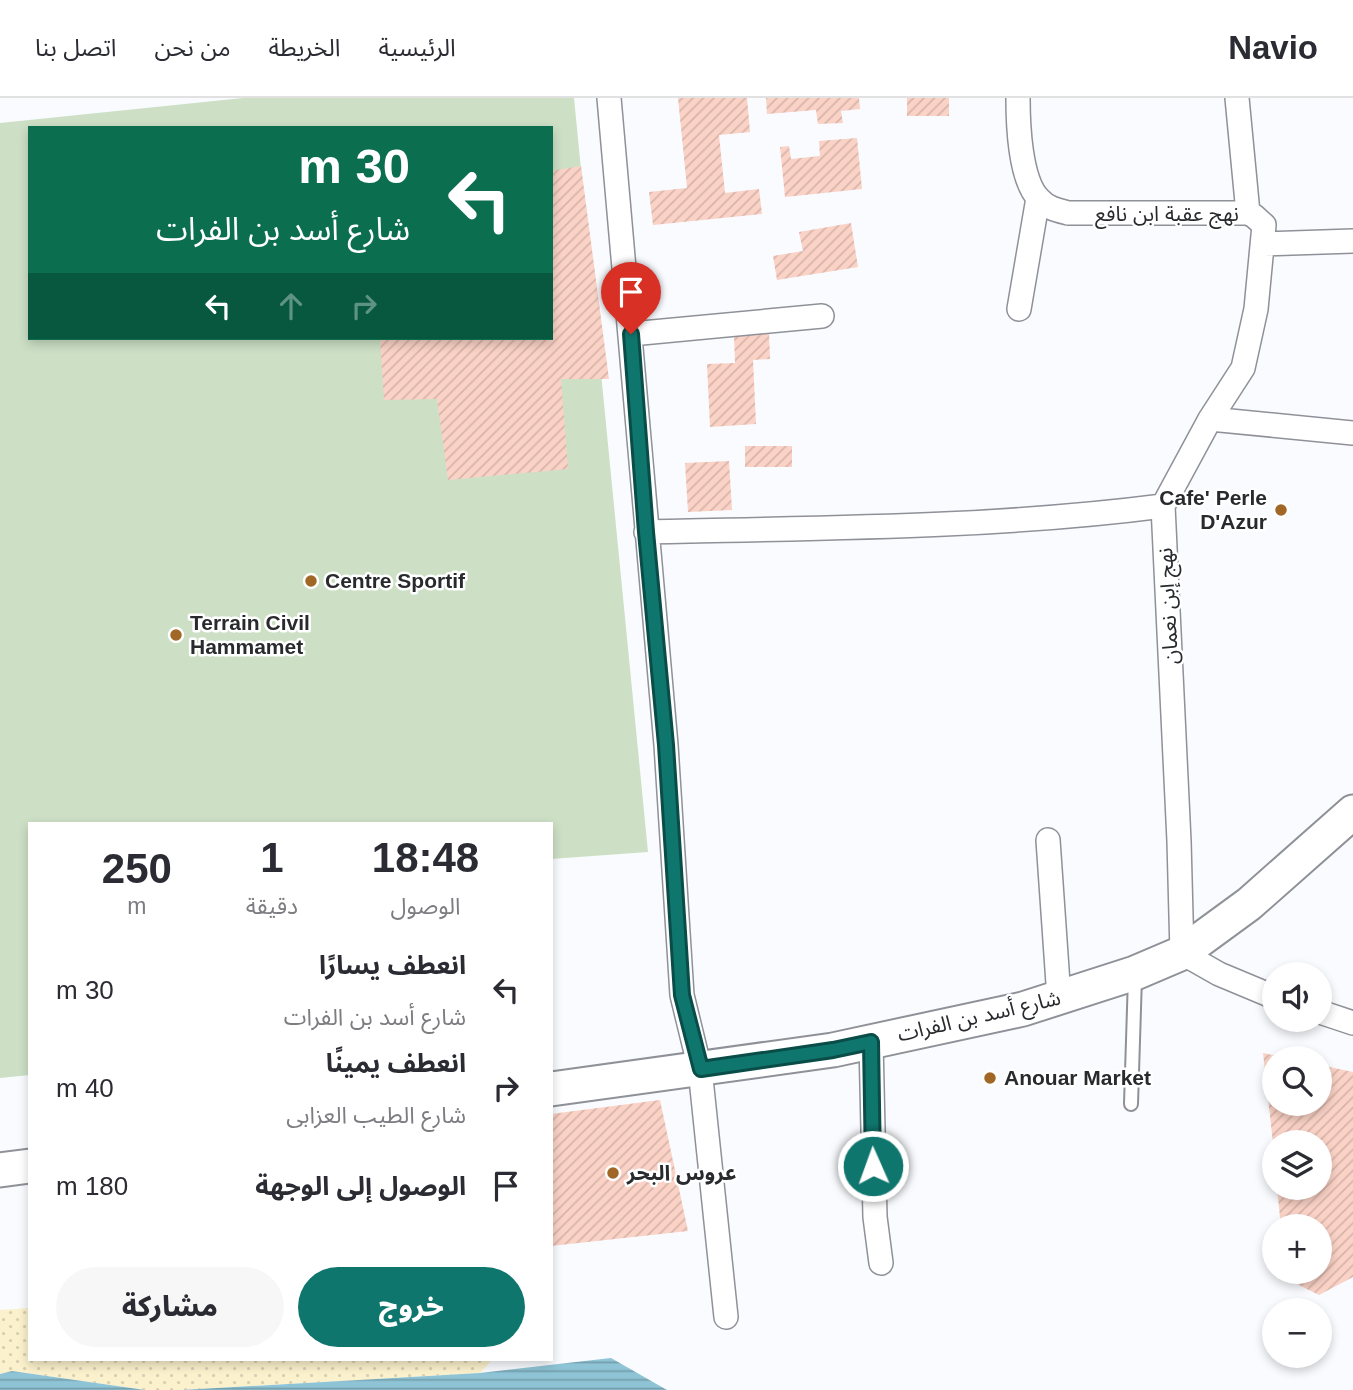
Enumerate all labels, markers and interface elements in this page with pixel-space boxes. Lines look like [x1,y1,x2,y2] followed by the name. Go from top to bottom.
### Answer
[1228,29,1318,66] text: Navio
[35,34,117,61] text: اتصل بنا
[155,34,231,61] text: من نحن
[269,34,341,61] text: الخريطة
[379,34,456,61] text: الرئيسية
[298,139,410,193] text: 30 m
[434,154,525,245] icon: left
[1095,202,1239,229] street label: نهج عقبة ابن نافع
[156,211,410,247] text: شارع أسد بن الفرات
[601,262,661,334] pin
[612,273,650,311] icon: arrive
[199,287,237,325] icon: left
[272,287,310,325] icon: ahead
[345,287,383,325] icon: right
[1159,486,1267,533] place label: Cafe' Perle D'Azur
[1273,502,1289,518] marker: Cafe' Perle D'Azur
[1153,547,1186,665] street label: نهج إبن نعمان
[325,569,466,592] place label: Centre Sportif
[303,573,319,589] marker: Centre Sportif
[190,611,310,658] place label: Terrain Civil Hammamet
[168,627,184,643] marker: Terrain Civil Hammamet
[260,834,284,881] text: 1
[372,834,479,881] text: 18:48
[102,845,172,892] text: 250
[127,893,146,919] text: m
[246,893,298,919] text: دقيقة
[391,893,460,919] text: الوصول
[319,950,466,980] text: انعطف يسارًا
[1262,962,1332,1368] map controls
[1262,962,1332,1032] button: sound
[487,971,525,1009] icon: left
[56,975,114,1005] text: 30 m
[895,985,1063,1049] street label: شارع أسد بن الفرات
[284,1004,466,1030] text: شارع أسد بن الفرات
[1262,1046,1332,1116] button: search
[326,1048,466,1078] text: انعطف يمينًا
[1004,1066,1151,1089] place label: Anouar Market
[487,1069,525,1107] icon: right
[982,1070,998,1086] marker: Anouar Market
[56,1073,114,1103] text: 40 m
[286,1102,466,1128] text: شارع الطيب العزابى
[836,1129,910,1203] position arrow
[1262,1130,1332,1200] button: layers
[626,1161,736,1185] place label: عروس البحر
[605,1165,621,1181] marker: عروس البحر
[487,1167,525,1205] icon: arrive
[56,1171,128,1201] text: 180 m
[255,1171,466,1201] text: الوصول إلى الوجهة
[1262,1214,1332,1284] button: +
[56,1267,284,1347] button: مشاركة
[298,1267,525,1347] button: خروج
[1262,1298,1332,1368] button: −

